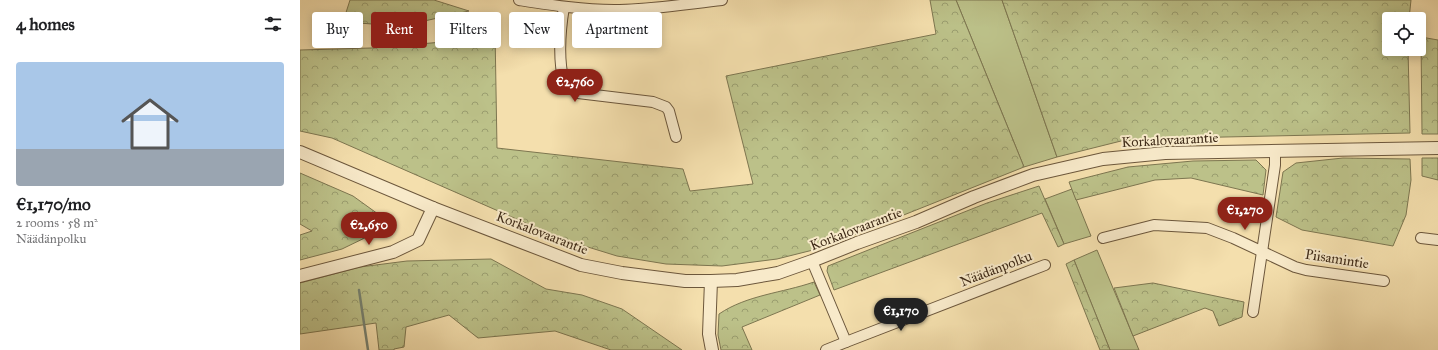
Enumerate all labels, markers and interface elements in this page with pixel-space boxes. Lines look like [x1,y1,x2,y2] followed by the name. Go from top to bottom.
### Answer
[312,12,363,48] chip: Buy
[371,12,427,48] chip: Rent
[435,12,501,48] chip: Filters
[509,12,564,48] chip: New
[572,12,662,48] chip: Apartment
[1382,12,1426,56] map controls
[1382,12,1426,56] button: locate
[262,13,284,35] icon: filters
[16,14,75,35] text: 4 homes
[542,69,608,103] pin: €2,760
[556,74,594,90] text: €2,760
[114,88,186,160] icon: home
[1121,129,1219,151] street label: Korkalovaarantie
[16,194,91,215] text: €1,170/mo
[1212,197,1278,231] pin: €1,270
[1227,202,1263,218] text: €1,270
[808,204,904,254] street label: Korkalovaarantie
[494,208,590,258] street label: Korkalovaarantie
[336,212,402,246] pin: €2,650
[16,215,98,231] text: 2 rooms · 58 m²
[350,217,388,233] text: €2,650
[16,231,86,247] text: Näädänpolku
[1304,246,1370,272] street label: Piisamintie
[958,247,1035,291] street label: Näädänpolku
[868,298,934,332] pin: €1,170
[883,303,919,319] text: €1,170

